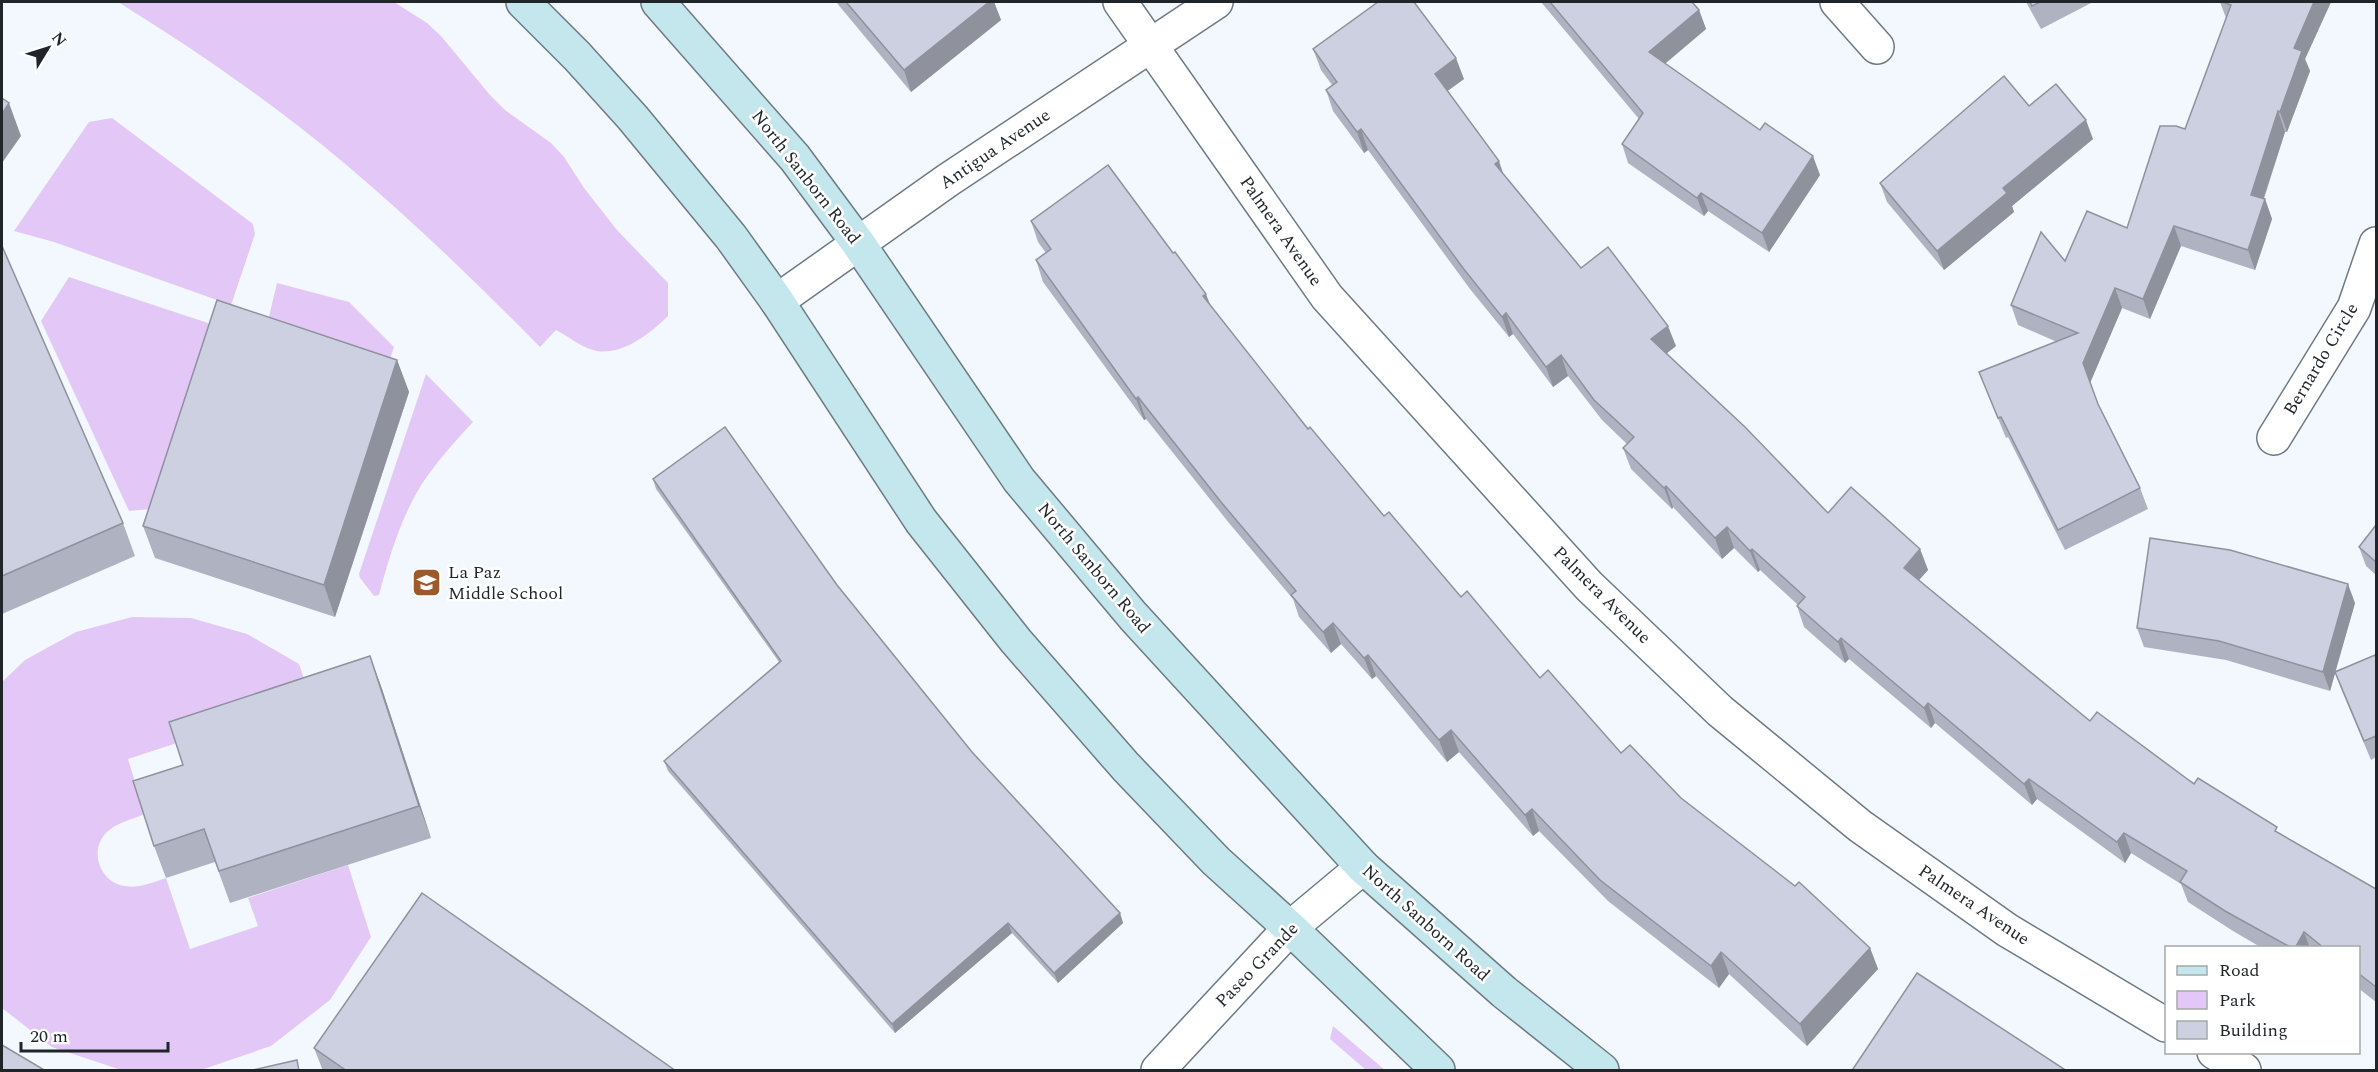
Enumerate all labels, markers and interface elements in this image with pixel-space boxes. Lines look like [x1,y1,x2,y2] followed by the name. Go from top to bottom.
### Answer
[18,18,78,78] north arrow
[46,27,73,52] text: N
[934,102,1056,196] street label: Antigua Avenue
[745,104,867,250] street label: North Sanborn Road
[1233,170,1329,292] street label: Palmera Avenue
[2277,298,2365,420] street label: Bernardo Circle
[1031,496,1157,640] street label: North Sanborn Road
[1547,540,1657,650] street label: Palmera Avenue
[448,559,563,607] place label: La Paz Middle School
[411,566,443,598] school or university icon: La Paz Middle School
[1356,858,1496,988] street label: North Sanborn Road
[1913,858,2035,952] street label: Palmera Avenue
[1209,916,1305,1014] street label: Paseo Grande
[2165,946,2360,1054] legend
[2219,957,2260,984] text: Road
[2219,987,2256,1014] text: Park
[21,1015,168,1053] scale bar
[2219,1017,2288,1044] text: Building
[30,1023,68,1050] text: 20 m

